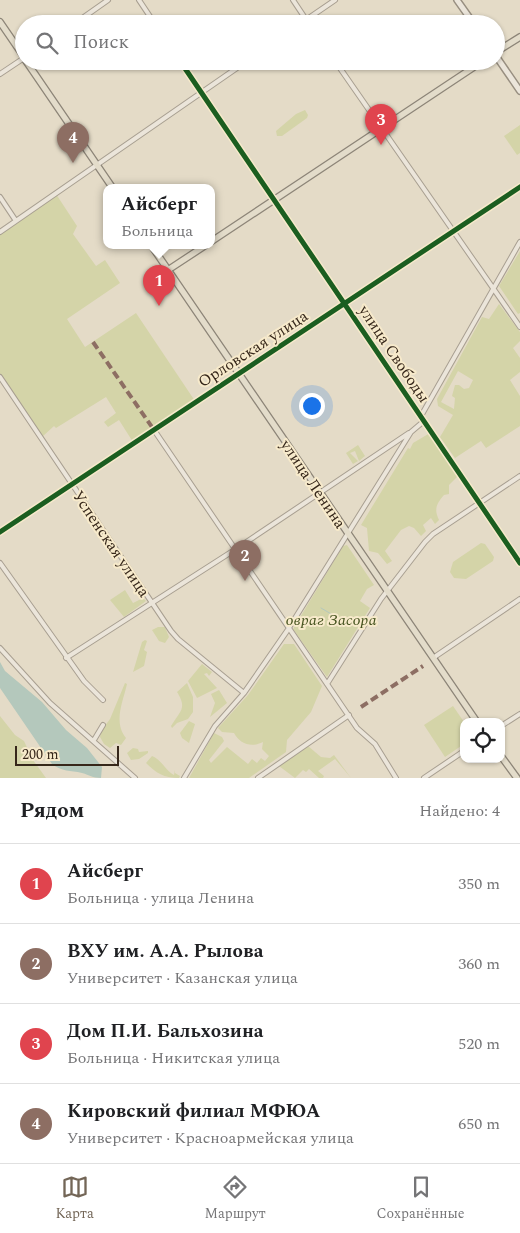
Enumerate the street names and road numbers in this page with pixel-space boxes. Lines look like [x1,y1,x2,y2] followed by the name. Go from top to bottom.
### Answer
[352,300,436,408] street label: улица Свободы
[193,304,313,394] street label: Орловская улица
[274,434,352,533] street label: улица Ленина
[66,486,156,602] street label: Успенская улица

